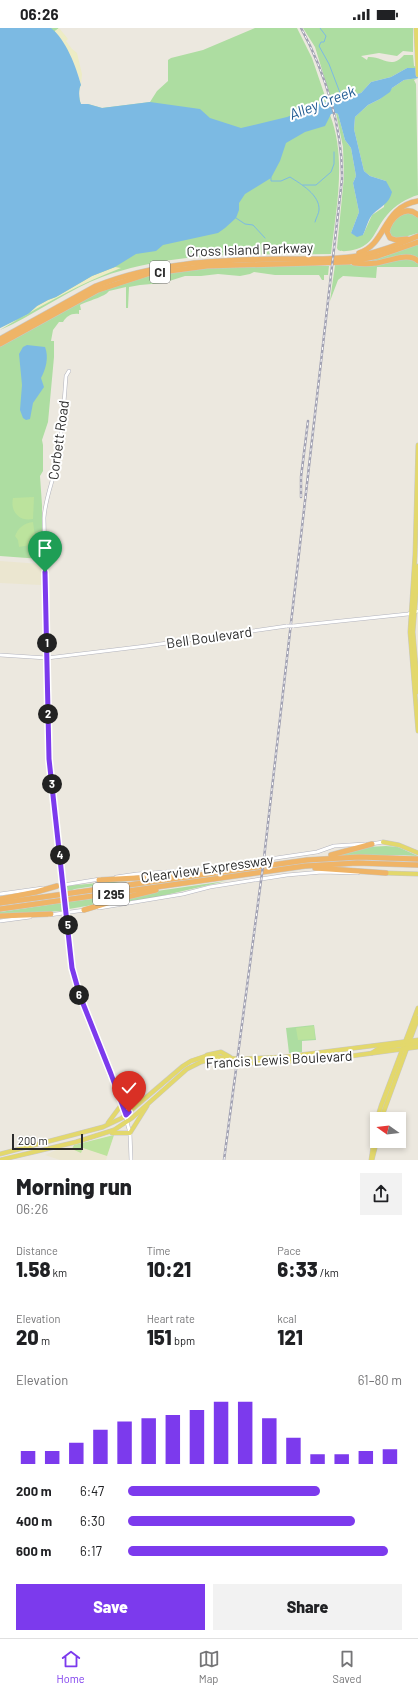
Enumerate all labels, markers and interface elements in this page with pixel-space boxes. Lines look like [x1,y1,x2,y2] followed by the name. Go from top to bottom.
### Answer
[20,5,59,23] text: 06:26
[286,81,358,123] water label: Alley Creek
[186,238,314,260] street label: Cross Island Parkway
[150,261,170,283] road number: CI
[44,399,72,481] street label: Corbett Road
[28,531,62,572] pin
[34,537,56,559] icon: arrive
[165,623,253,651] street label: Bell Boulevard
[37,633,57,653] pin: 1
[45,636,49,649] text: 1
[38,704,58,724] pin: 2
[45,707,51,720] text: 2
[42,774,62,794] pin: 3
[49,777,55,790] text: 3
[50,845,70,865] pin: 4
[57,848,63,861] text: 4
[140,850,275,886] street label: Clearview Expressway
[93,883,129,905] road number: I 295
[58,915,78,935] pin: 5
[65,918,71,931] text: 5
[69,985,89,1005] pin: 6
[76,988,82,1001] text: 6
[205,1047,353,1071] street label: Francis Lewis Boulevard
[112,1071,146,1112] pin
[118,1077,140,1099] icon: check
[370,1112,406,1148] north arrow
[370,1112,406,1148] map controls
[12,1132,83,1151] scale bar
[18,1134,48,1147] text: 200 m
[16,1173,132,1199] text: Morning run
[360,1173,402,1215] button: share
[16,1201,48,1217] text: 06:26
[16,1244,58,1257] text: Distance
[147,1244,170,1257] text: Time
[277,1244,301,1257] text: Pace
[16,1257,50,1281] text: 1.58
[147,1257,191,1281] text: 10:21
[277,1257,318,1281] text: 6:33
[50,1266,67,1279] text: km
[318,1266,339,1279] text: /km
[16,1312,60,1325] text: Elevation
[147,1312,195,1325] text: Heart rate
[277,1312,297,1325] text: kcal
[16,1325,39,1349] text: 20
[147,1325,172,1349] text: 151
[277,1325,303,1349] text: 121
[39,1334,50,1347] text: m
[172,1334,195,1347] text: bpm
[16,1372,68,1388] text: Elevation
[358,1372,402,1388] text: 61–80 m
[16,1483,52,1499] text: 200 m
[80,1483,104,1499] text: 6:47
[16,1513,52,1529] text: 400 m
[80,1513,105,1529] text: 6:30
[16,1543,51,1559] text: 600 m
[80,1543,102,1559] text: 6:17
[16,1584,205,1630] button: Save
[213,1584,402,1630] button: Share
[57,1648,85,1685] tab: Home
[198,1648,220,1685] tab: Map
[333,1648,361,1685] tab: Saved

